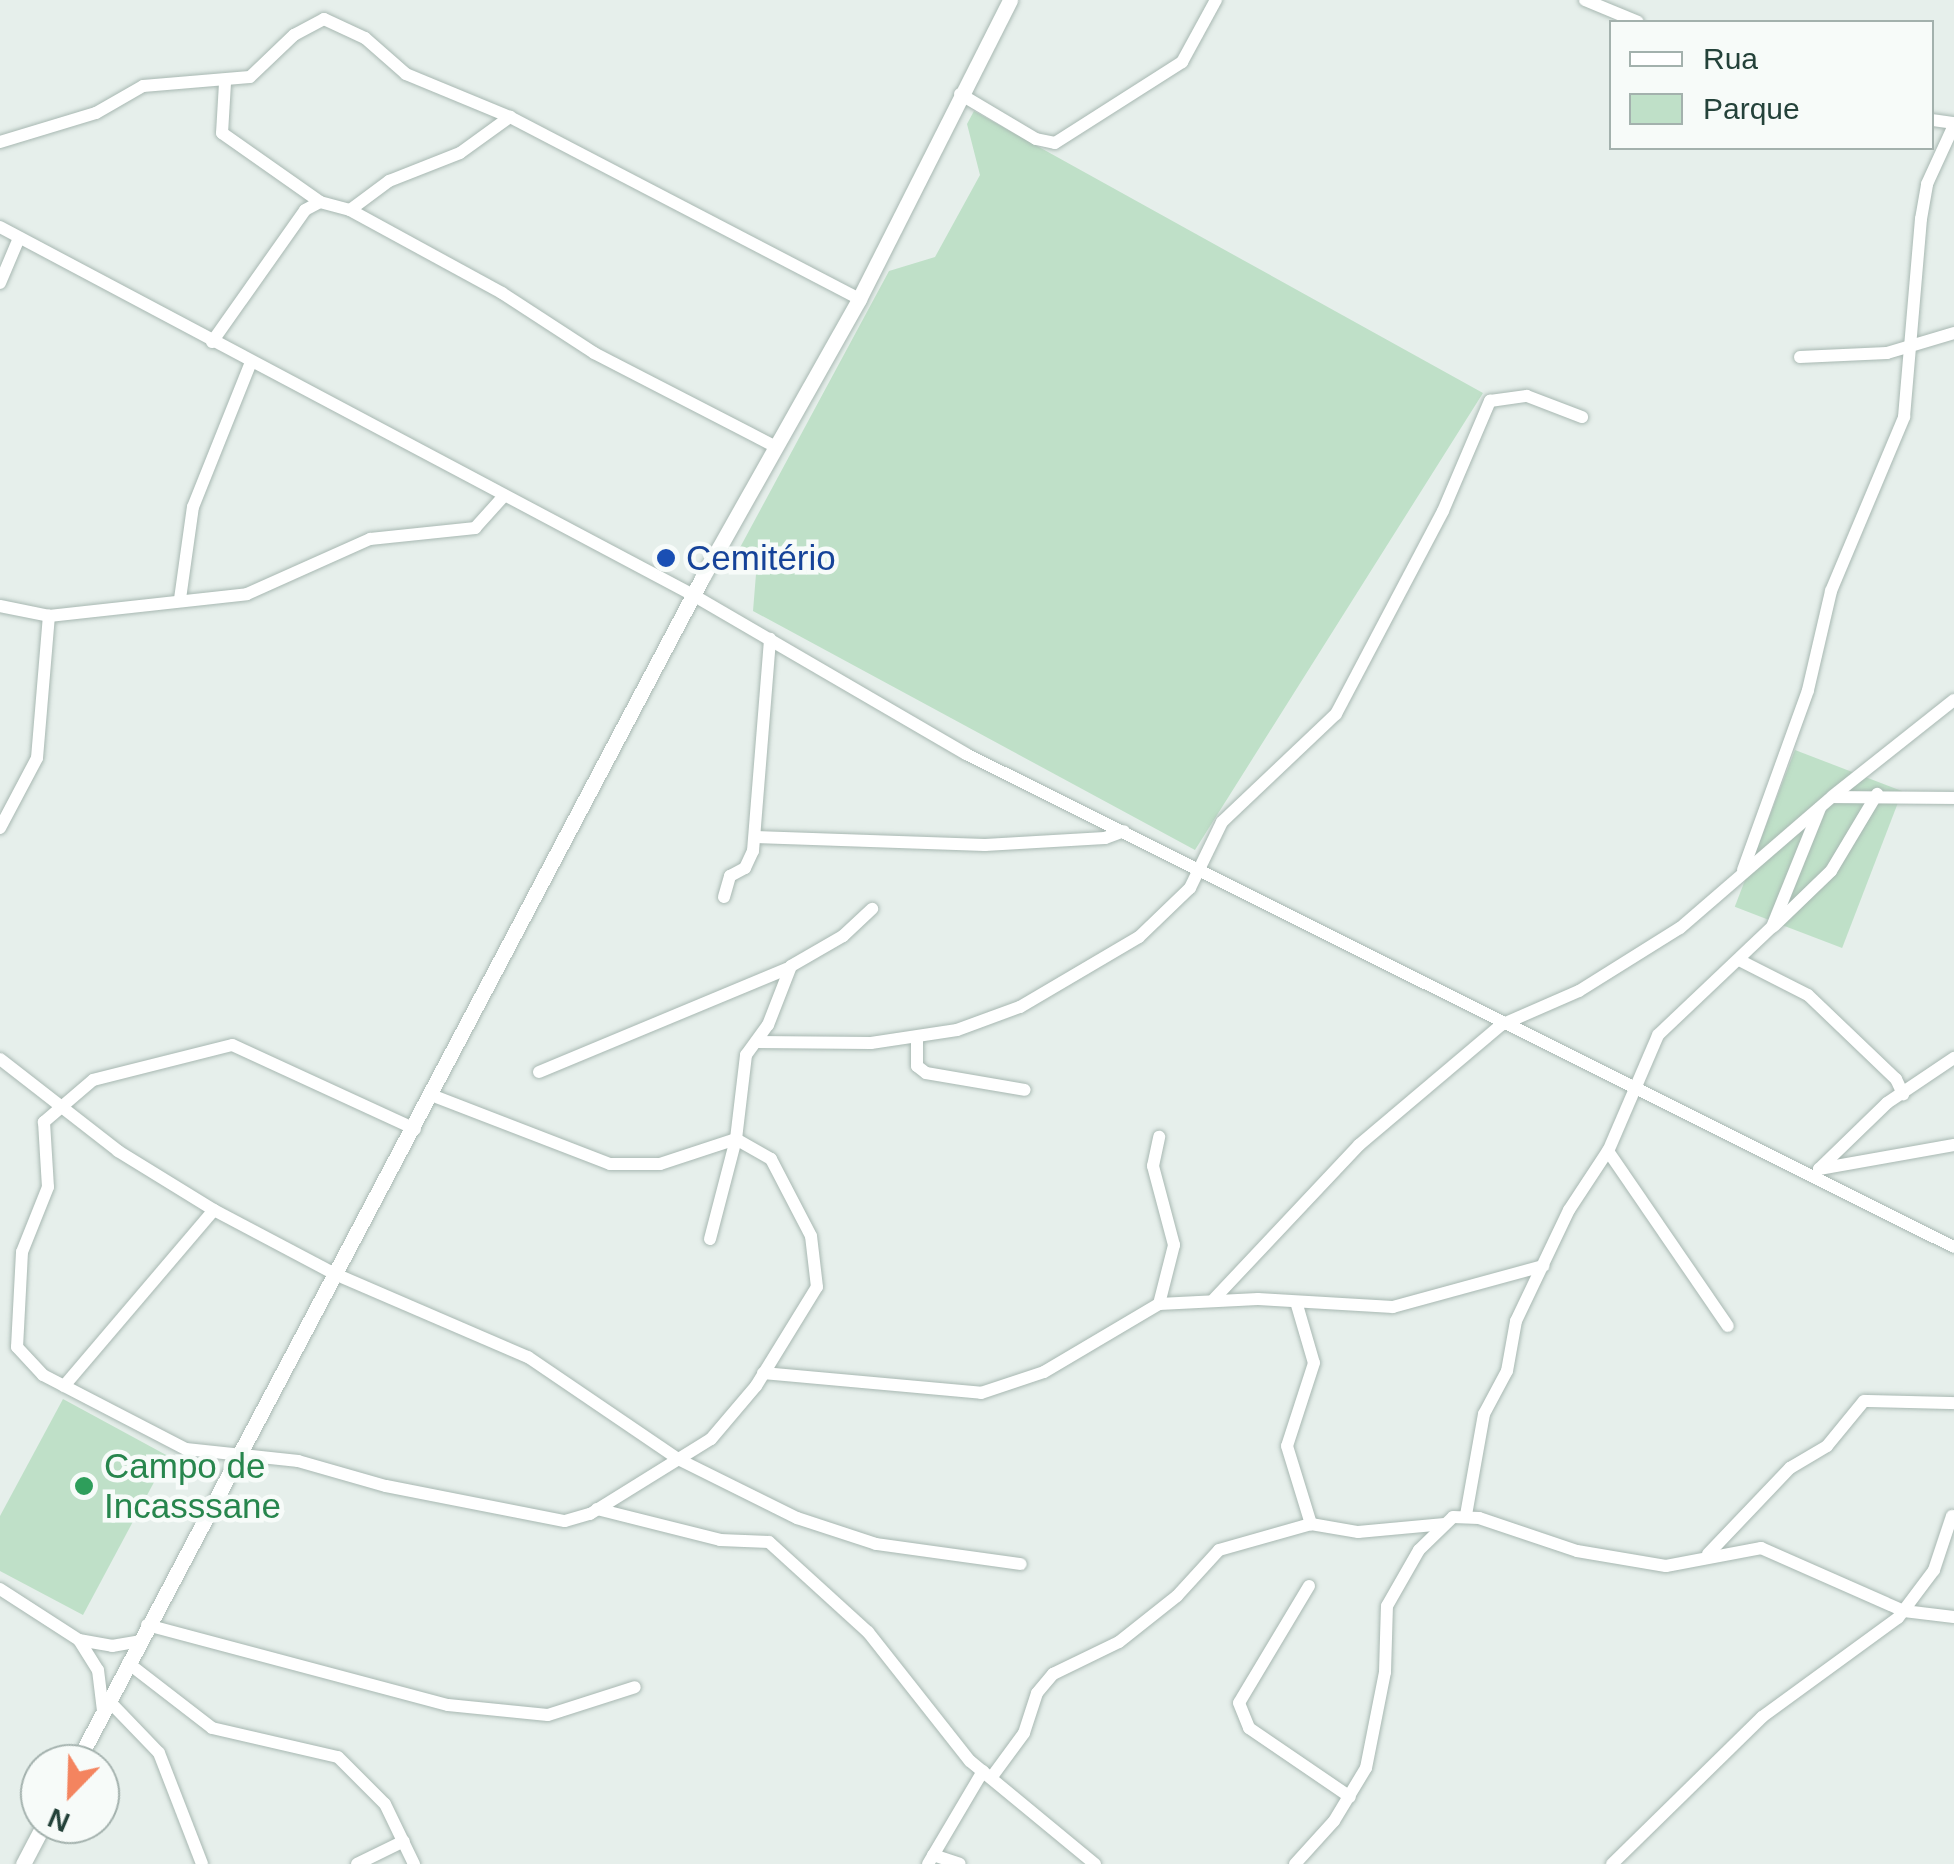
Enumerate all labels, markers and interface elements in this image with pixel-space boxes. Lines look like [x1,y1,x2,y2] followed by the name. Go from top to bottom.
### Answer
[1609,20,1934,150] legend
[1703,42,1758,75] text: Rua
[1703,92,1800,125] text: Parque
[686,537,836,579] place label: Cemitério
[655,547,677,569] marker: Cemitério
[104,1445,281,1527] place label: Campo de Incasssane
[73,1475,95,1497] marker: Campo de Incasssane
[20,1744,120,1844] north arrow
[44,1802,74,1838] text: N

